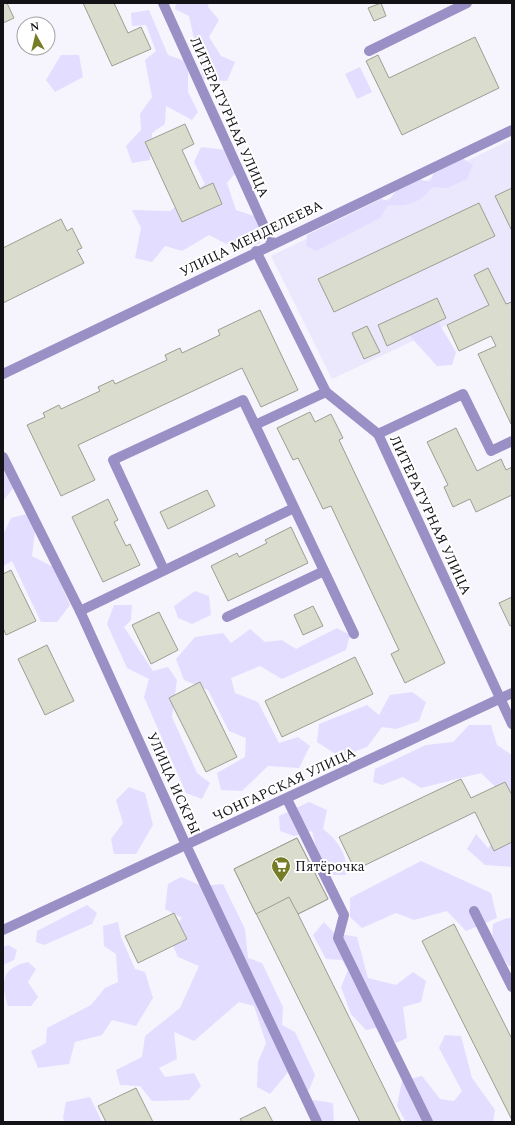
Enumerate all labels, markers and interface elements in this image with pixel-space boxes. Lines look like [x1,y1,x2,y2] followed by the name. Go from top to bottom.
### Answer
[16,16,56,56] north arrow
[29,18,40,36] text: N
[185,33,275,201] street label: ЛИТЕРАТУРНАЯ УЛИЦА
[176,194,327,282] street label: УЛИЦА МЕНДЕЛЕЕВА
[384,432,477,599] street label: ЛИТЕРАТУРНАЯ УЛИЦА
[142,729,206,838] street label: УЛИЦА ИСКРЫ
[209,742,360,827] street label: ЧОНГАРСКАЯ УЛИЦА
[270,855,292,883] supermarket icon: Пятёрочка
[295,856,365,877] place label: Пятёрочка

